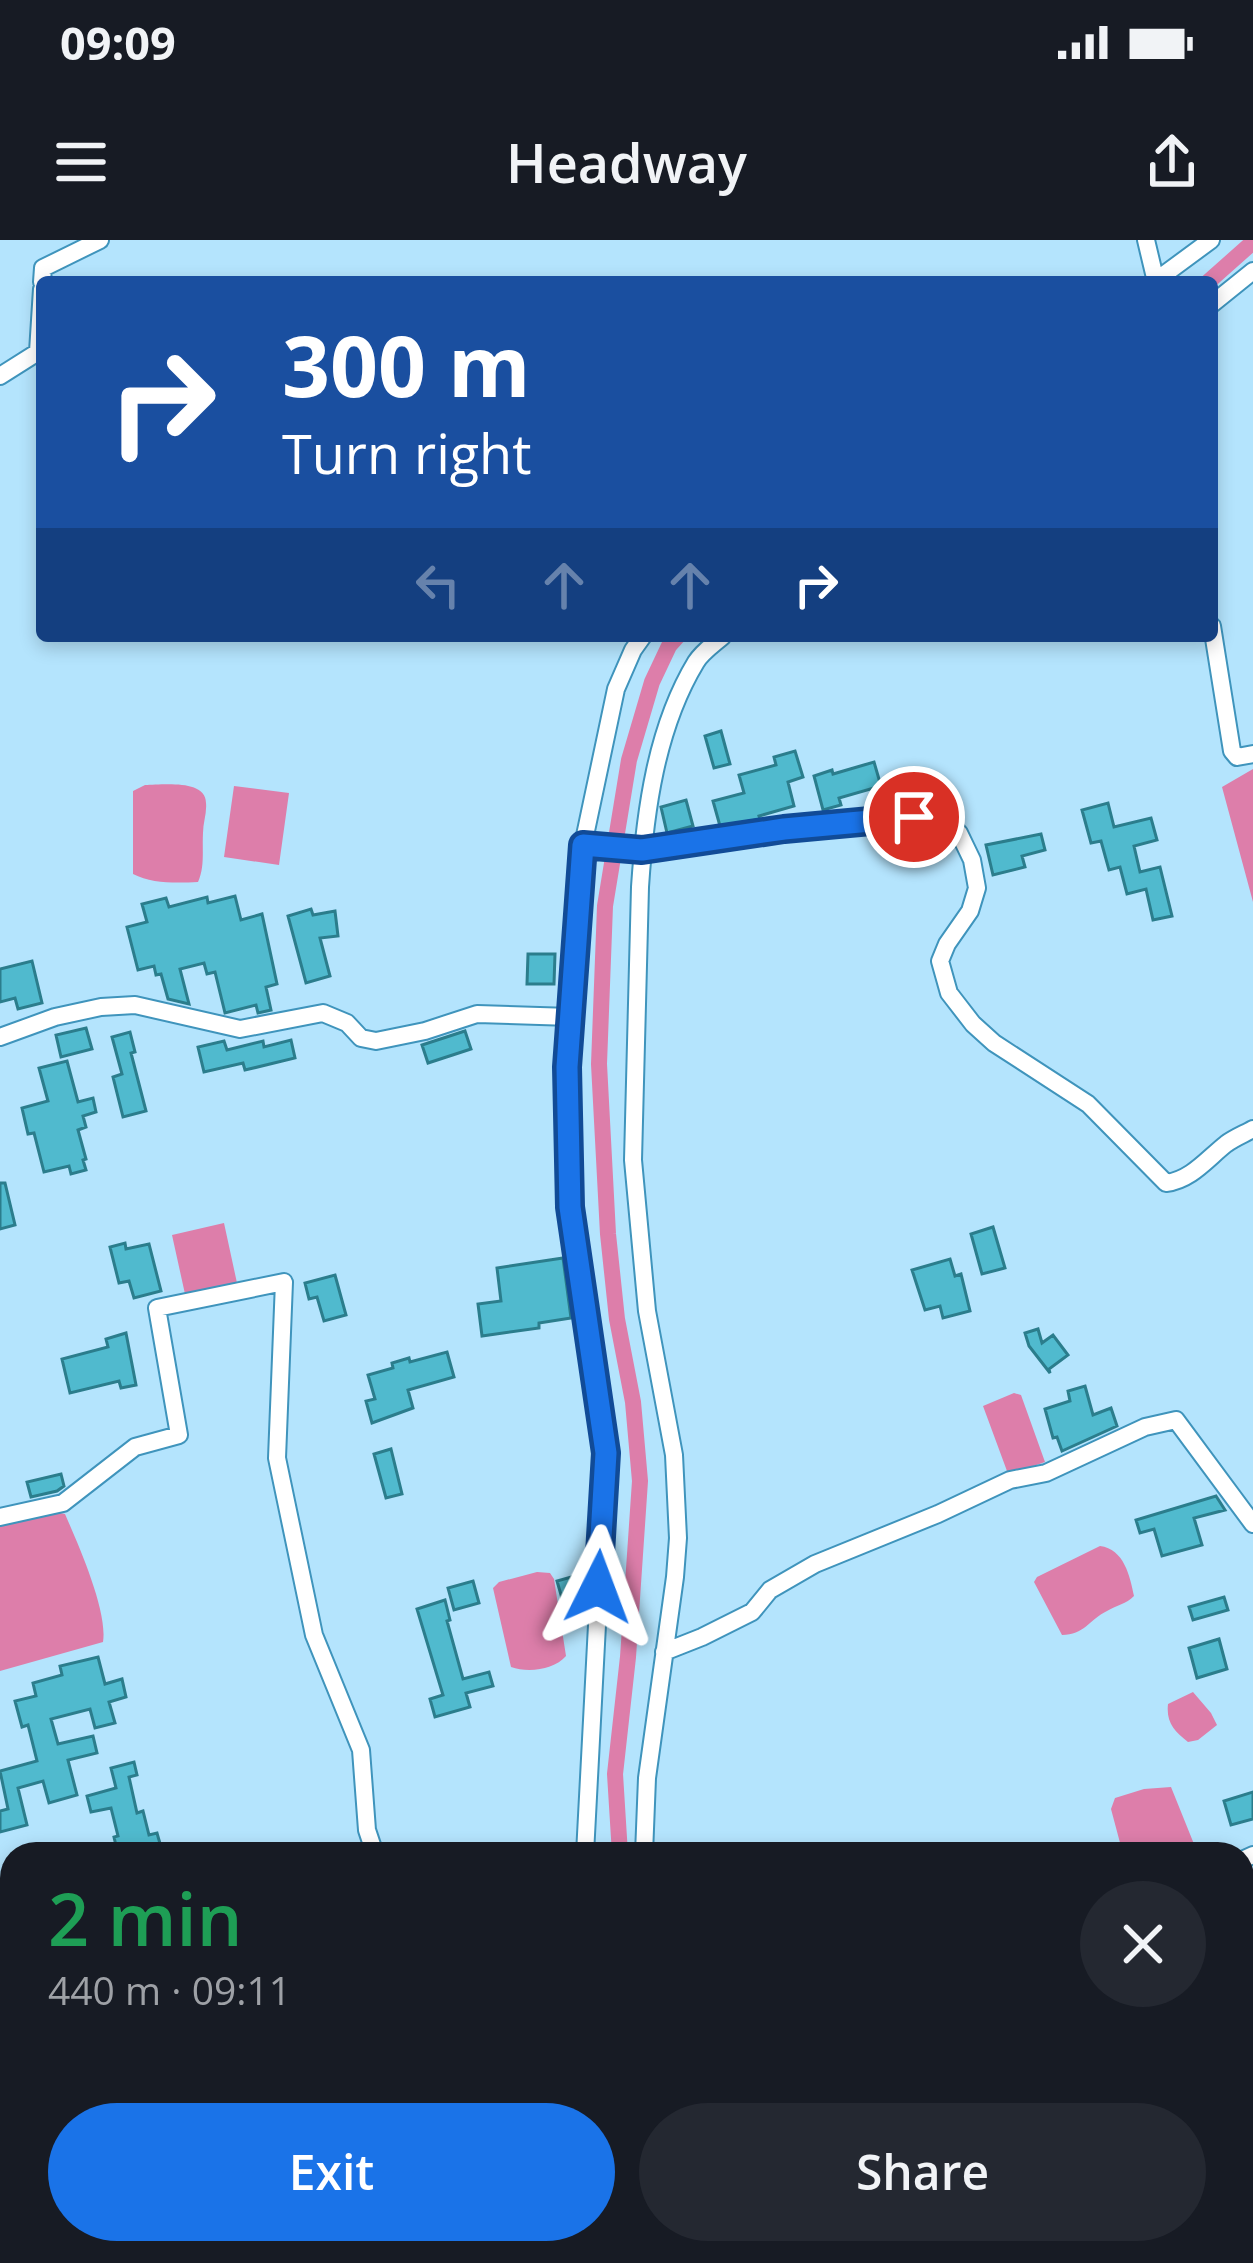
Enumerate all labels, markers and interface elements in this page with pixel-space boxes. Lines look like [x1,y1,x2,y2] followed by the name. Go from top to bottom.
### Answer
[60,12,176,73] text: 09:09
[506,125,747,199] text: Headway
[48,129,114,195] icon: menu
[1139,129,1205,195] icon: share
[282,307,530,422] text: 300 m
[84,324,240,480] icon: right
[282,416,531,490] text: Turn right
[405,552,471,618] icon: left
[531,552,597,618] icon: ahead
[657,552,723,618] icon: ahead
[783,552,849,618] icon: right
[863,766,965,868] pin
[881,784,947,850] icon: arrive
[535,1524,661,1650] position arrow
[48,1869,242,1967] text: 2 min
[1080,1881,1206,2007] button: close
[48,1963,291,2016] text: 440 m · 09:11
[48,2103,615,2241] button: Exit
[639,2103,1206,2241] button: Share

